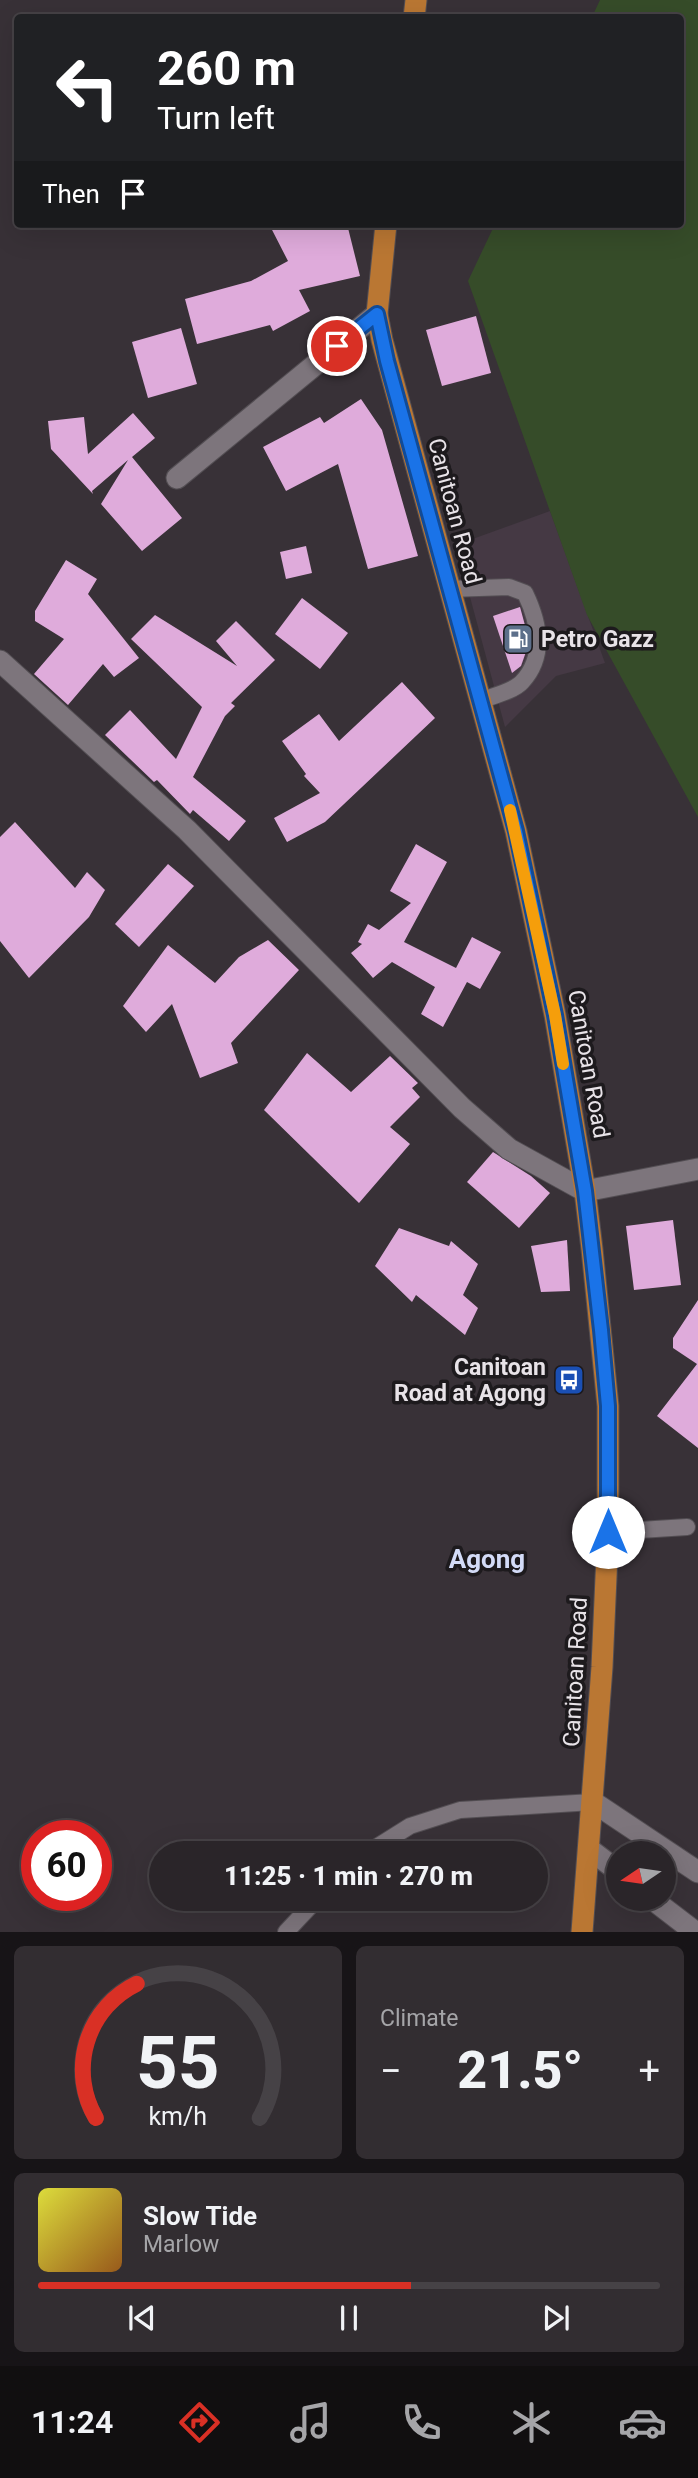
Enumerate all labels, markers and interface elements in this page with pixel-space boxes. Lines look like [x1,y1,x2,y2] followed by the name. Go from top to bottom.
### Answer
[157,40,296,97] text: 260 m
[42,42,133,133] icon: left
[157,99,275,137] text: Turn left
[114,175,152,213] icon: arrive
[42,179,100,209] text: Then
[307,316,367,376] pin
[318,327,356,365] icon: arrive
[422,435,487,587] street label: Canitoan Road
[501,622,535,656] fuel station icon: Petro Gazz
[541,626,654,653] place label: Petro Gazz
[562,988,615,1140] street label: Canitoan Road
[394,1354,546,1407] place label: Canitoan Road at Agong
[552,1363,586,1397] bus stop icon: Canitoan Road at Agong
[571,1495,645,1569] position arrow
[449,1544,525,1574] district label: Agong
[558,1596,593,1748] street label: Canitoan Road
[21,1820,112,1911] speed limit sign: 60
[606,1841,676,1911] north arrow
[606,1841,676,1911] map controls
[224,1861,473,1891] text: 11:25 · 1 min · 270 m
[380,2005,459,2032] text: Climate
[136,2021,220,2107] text: 55
[457,2040,583,2101] text: 21.5°
[380,2049,402,2093] text: −
[638,2049,660,2093] text: +
[149,2102,207,2131] text: km/h
[143,2201,257,2231] text: Slow Tide
[143,2231,219,2258] text: Marlow
[123,2299,161,2337] icon: previous
[330,2299,368,2337] icon: pause
[537,2299,575,2337] icon: next
[175,2398,224,2447] icon: directions
[286,2398,335,2447] icon: music
[397,2398,446,2447] icon: phone
[507,2398,556,2447] icon: climate
[618,2398,667,2447] icon: car
[31,2403,113,2441] text: 11:24

